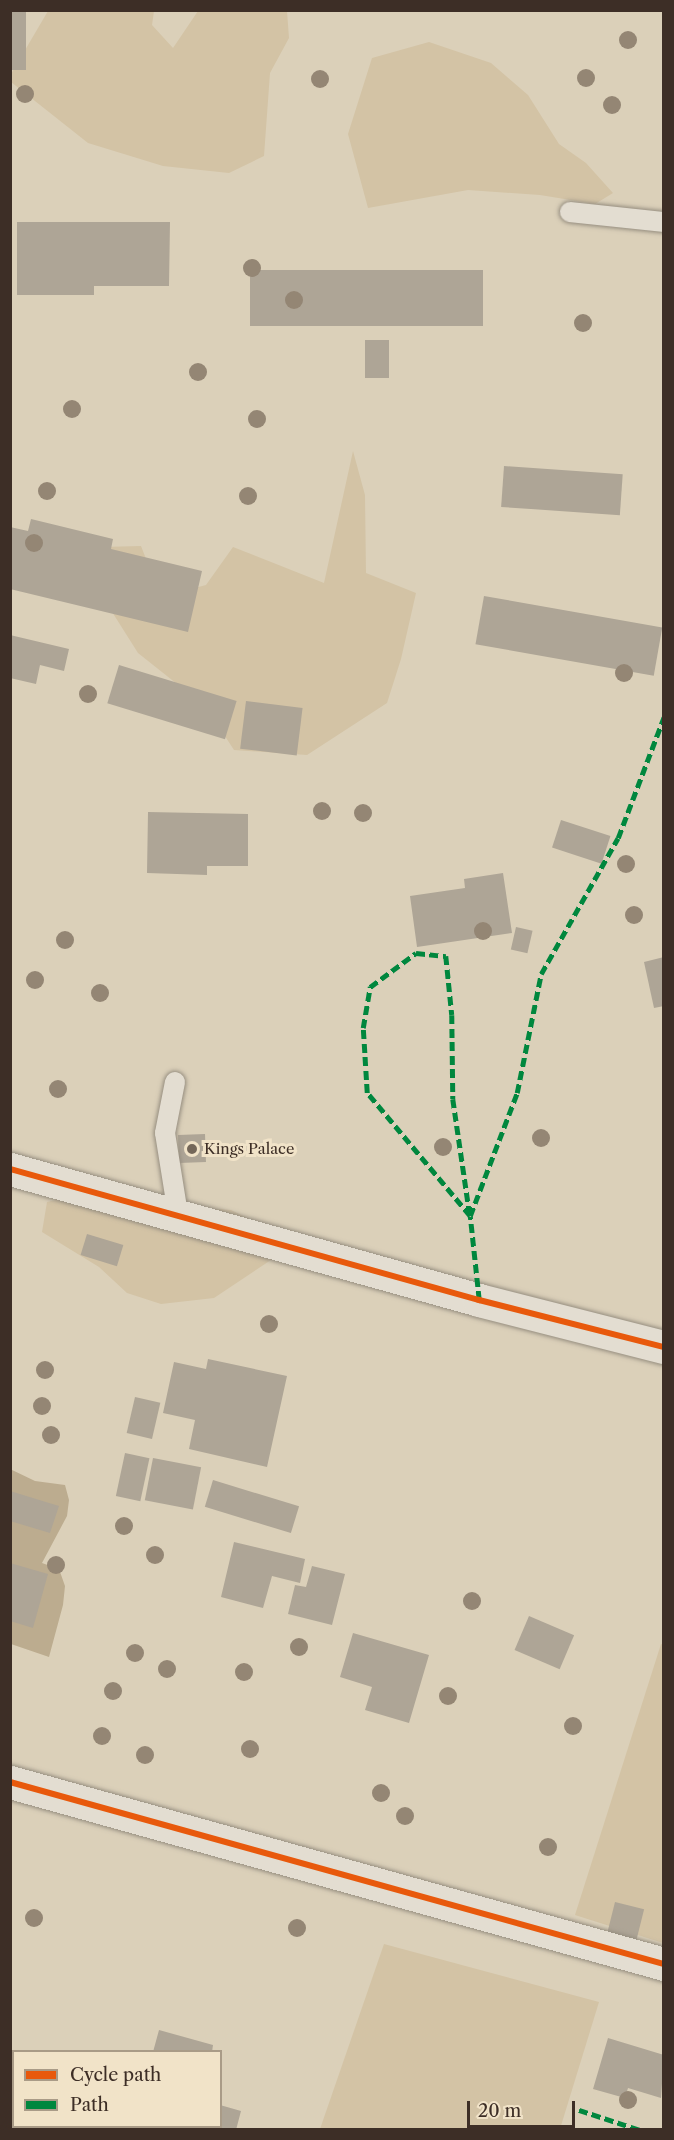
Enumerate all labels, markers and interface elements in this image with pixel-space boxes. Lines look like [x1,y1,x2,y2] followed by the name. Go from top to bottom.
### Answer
[204,1140,294,1158] place label: Kings Palace
[185,1142,199,1156] marker: Kings Palace
[12,2050,222,2128] legend
[70,2064,161,2086] text: Cycle path
[470,2089,578,2127] scale bar
[70,2094,109,2116] text: Path
[478,2100,521,2122] text: 20 m

